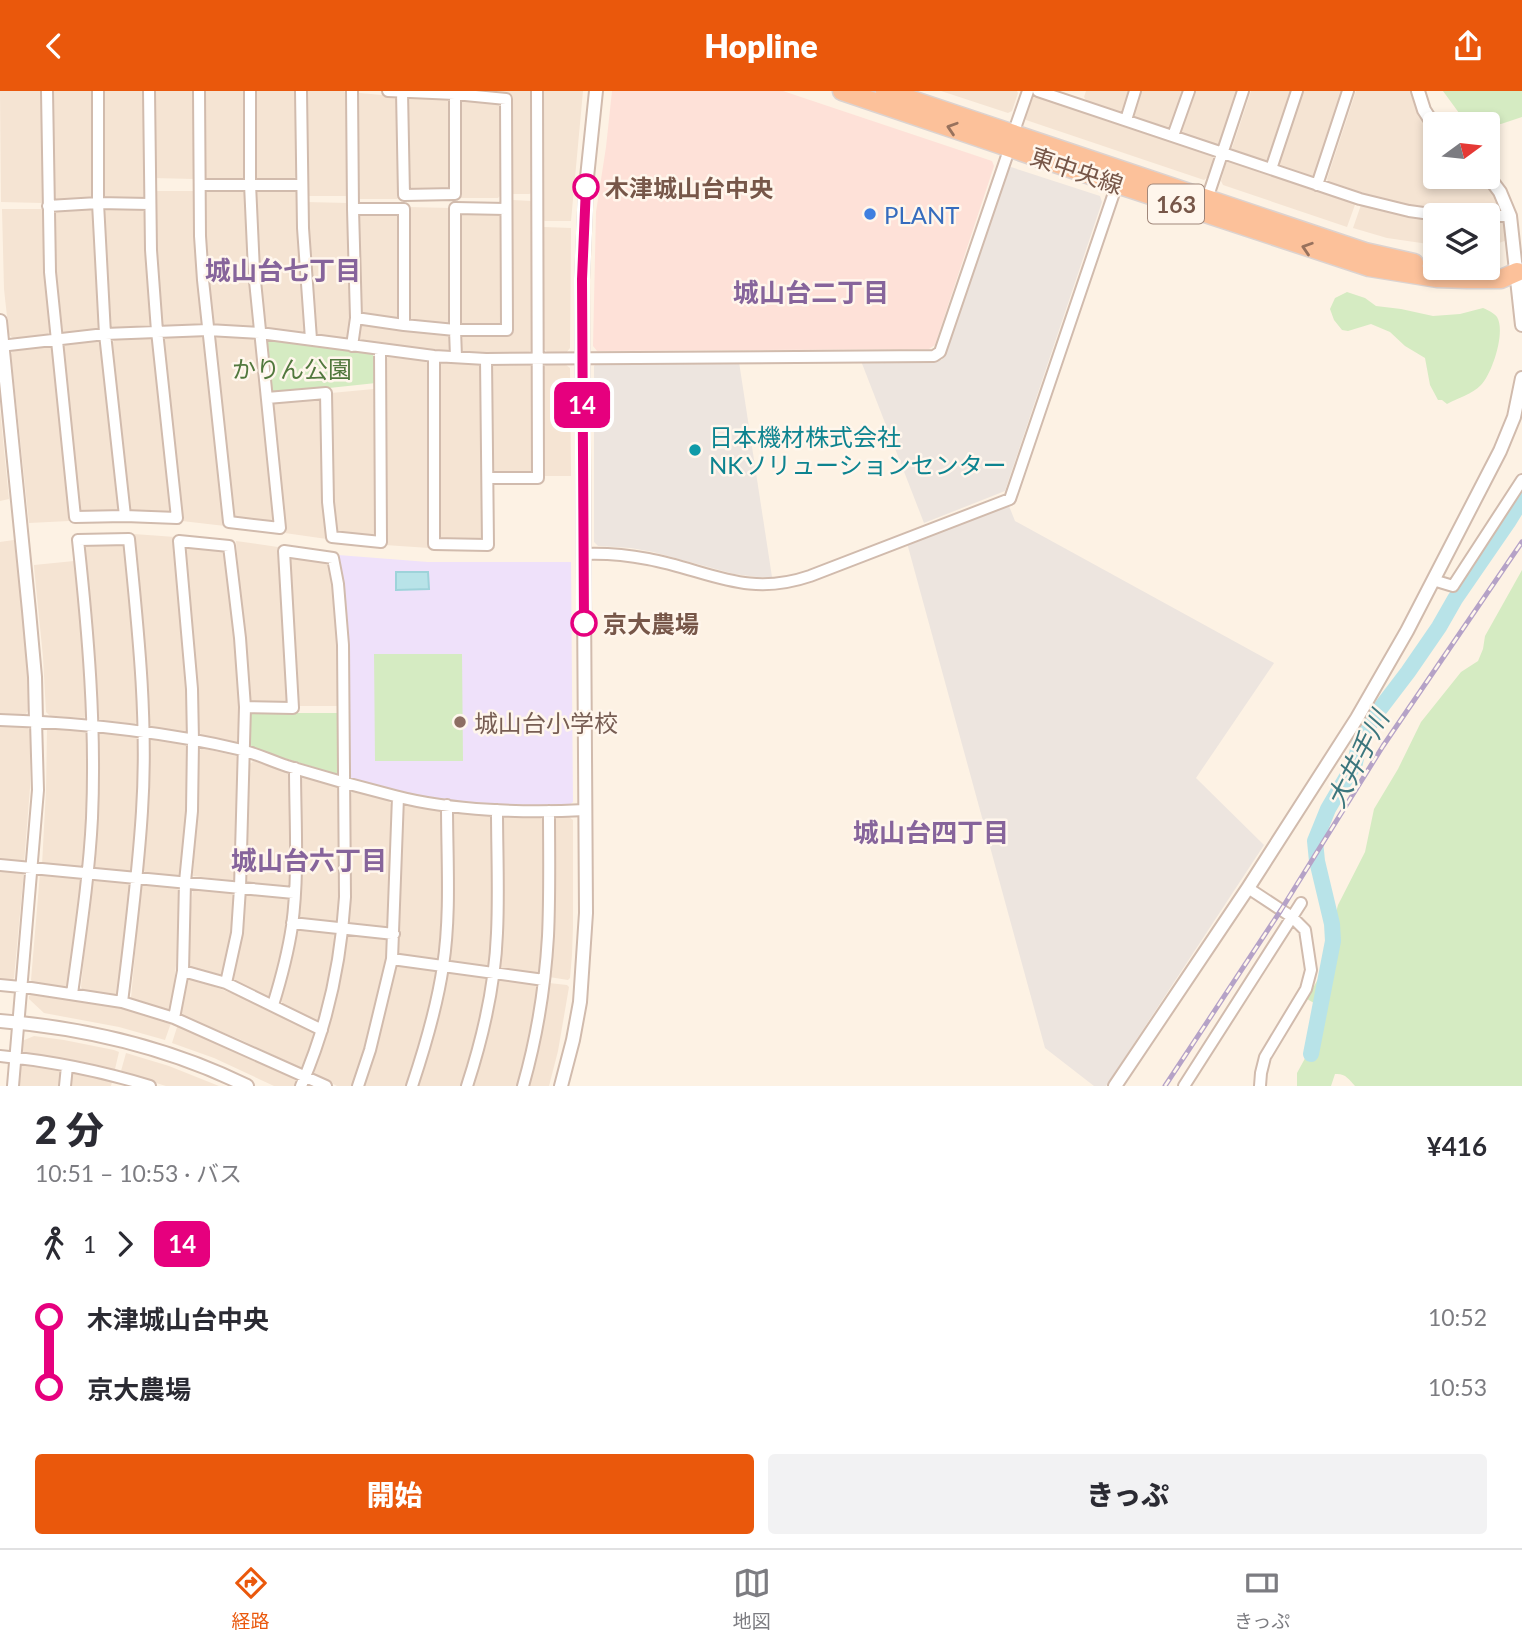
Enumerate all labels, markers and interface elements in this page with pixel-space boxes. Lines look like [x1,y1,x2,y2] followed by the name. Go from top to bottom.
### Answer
[704,26,818,65] text: Hopline
[35,27,73,65] icon: back
[1449,27,1487,65] icon: share
[1423,112,1500,189] north arrow
[1423,112,1500,280] map controls
[947,122,959,137] one-way arrow
[1027,141,1127,199] street label: 東中央線
[605,173,773,202] place label: 木津城山台中央
[573,174,599,200] marker: 木津城山台中央
[1148,185,1204,223] road number: 163
[884,200,959,229] place label: PLANT
[1423,203,1500,280] button: layers
[862,206,878,222] marker: PLANT
[1302,241,1314,256] one-way arrow
[205,254,361,286] district label: 城山台七丁目
[733,276,889,308] district label: 城山台二丁目
[232,354,352,383] park label: かりん公園
[550,382,614,428] line badge: 14
[568,390,596,419] text: 14
[709,422,1007,479] place label: 日本機材株式会社 NKソリューションセンター
[687,442,703,458] marker: 日本機材株式会社 NKソリューションセンター
[603,609,699,638] place label: 京大農場
[571,610,597,636] marker: 京大農場
[1319,703,1396,813] water label: 大井手川
[474,708,618,737] place label: 城山台小学校
[452,714,468,730] marker: 城山台小学校
[853,816,1009,848] district label: 城山台四丁目
[231,844,387,876] district label: 城山台六丁目
[35,1106,104,1152] text: 2 分
[1427,1130,1487,1162] text: ¥416
[35,1159,242,1187] text: 10:51 – 10:53 · バス
[35,1225,73,1263] icon: walk
[106,1225,144,1263] icon: forward
[168,1229,196,1258] text: 14
[83,1230,96,1258] text: 1
[87,1303,269,1335] text: 木津城山台中央
[1428,1303,1487,1331] text: 10:52
[87,1373,191,1405] text: 京大農場
[1428,1373,1487,1401] text: 10:53
[35,1454,754,1534] button: 開始
[768,1454,1487,1534] button: きっぷ
[232,1564,270,1633] tab: 経路
[733,1564,771,1633] tab: 地図
[1234,1564,1290,1633] tab: きっぷ

